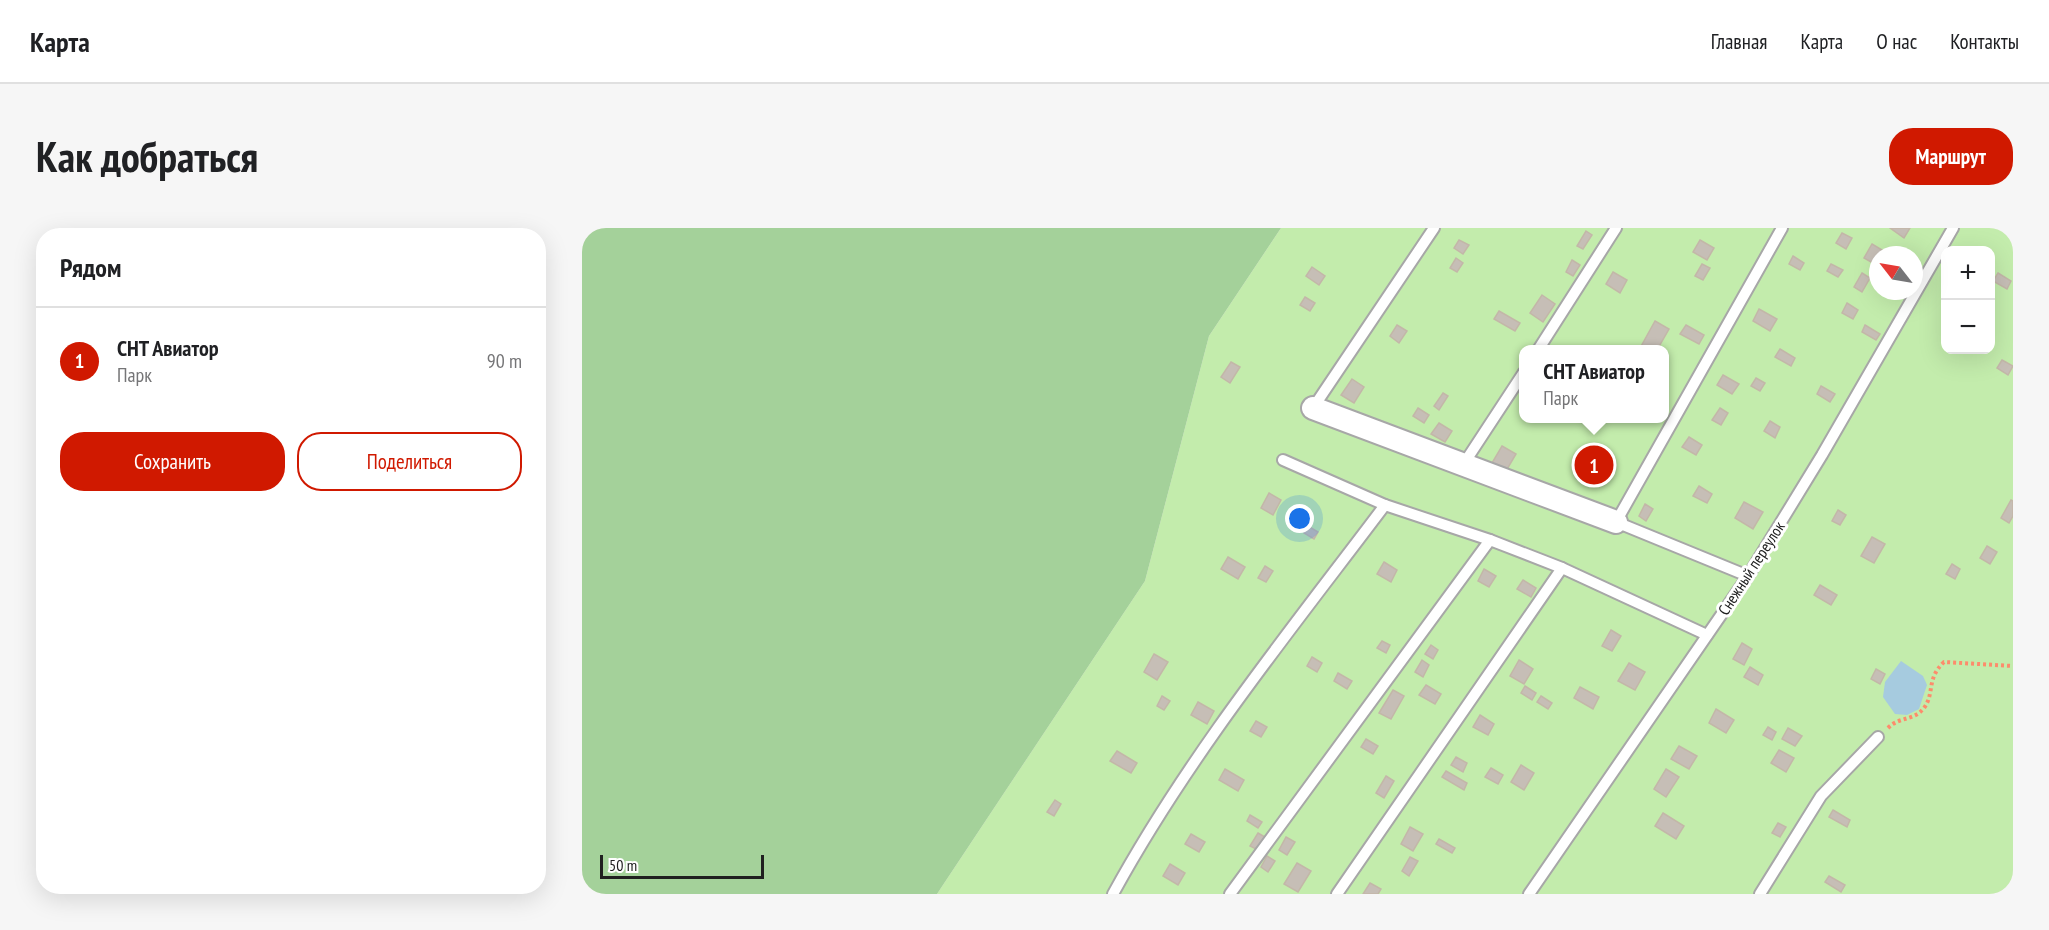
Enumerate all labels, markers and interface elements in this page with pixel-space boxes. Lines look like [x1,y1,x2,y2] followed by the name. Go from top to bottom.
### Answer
[30,23,90,60] text: Карта
[1711,28,1767,55] text: Главная
[1800,28,1843,55] text: Карта
[1876,28,1917,55] text: О нас
[1950,28,2019,55] text: Контакты
[1889,128,2013,185] button: Маршрут
[36,129,258,184] text: Как добраться
[1869,246,1923,300] north arrow
[1941,246,1995,354] map controls
[1941,246,1995,300] button: +
[60,251,121,284] text: Рядом
[1941,300,1995,354] button: −
[117,334,219,362] text: СНТ Авиатор
[1519,345,1669,423] popup
[75,348,84,374] text: 1
[487,348,522,374] text: 90 m
[1543,357,1645,385] text: СНТ Авиатор
[117,362,152,388] text: Парк
[1543,385,1578,411] text: Парк
[60,432,285,491] button: Сохранить
[297,432,522,491] button: Поделиться
[1574,442,1614,488] pin: 1
[1285,504,1314,533] your location
[1713,517,1789,619] street label: Снежный переулок
[600,852,764,880] scale bar
[609,855,637,875] text: 50 m

